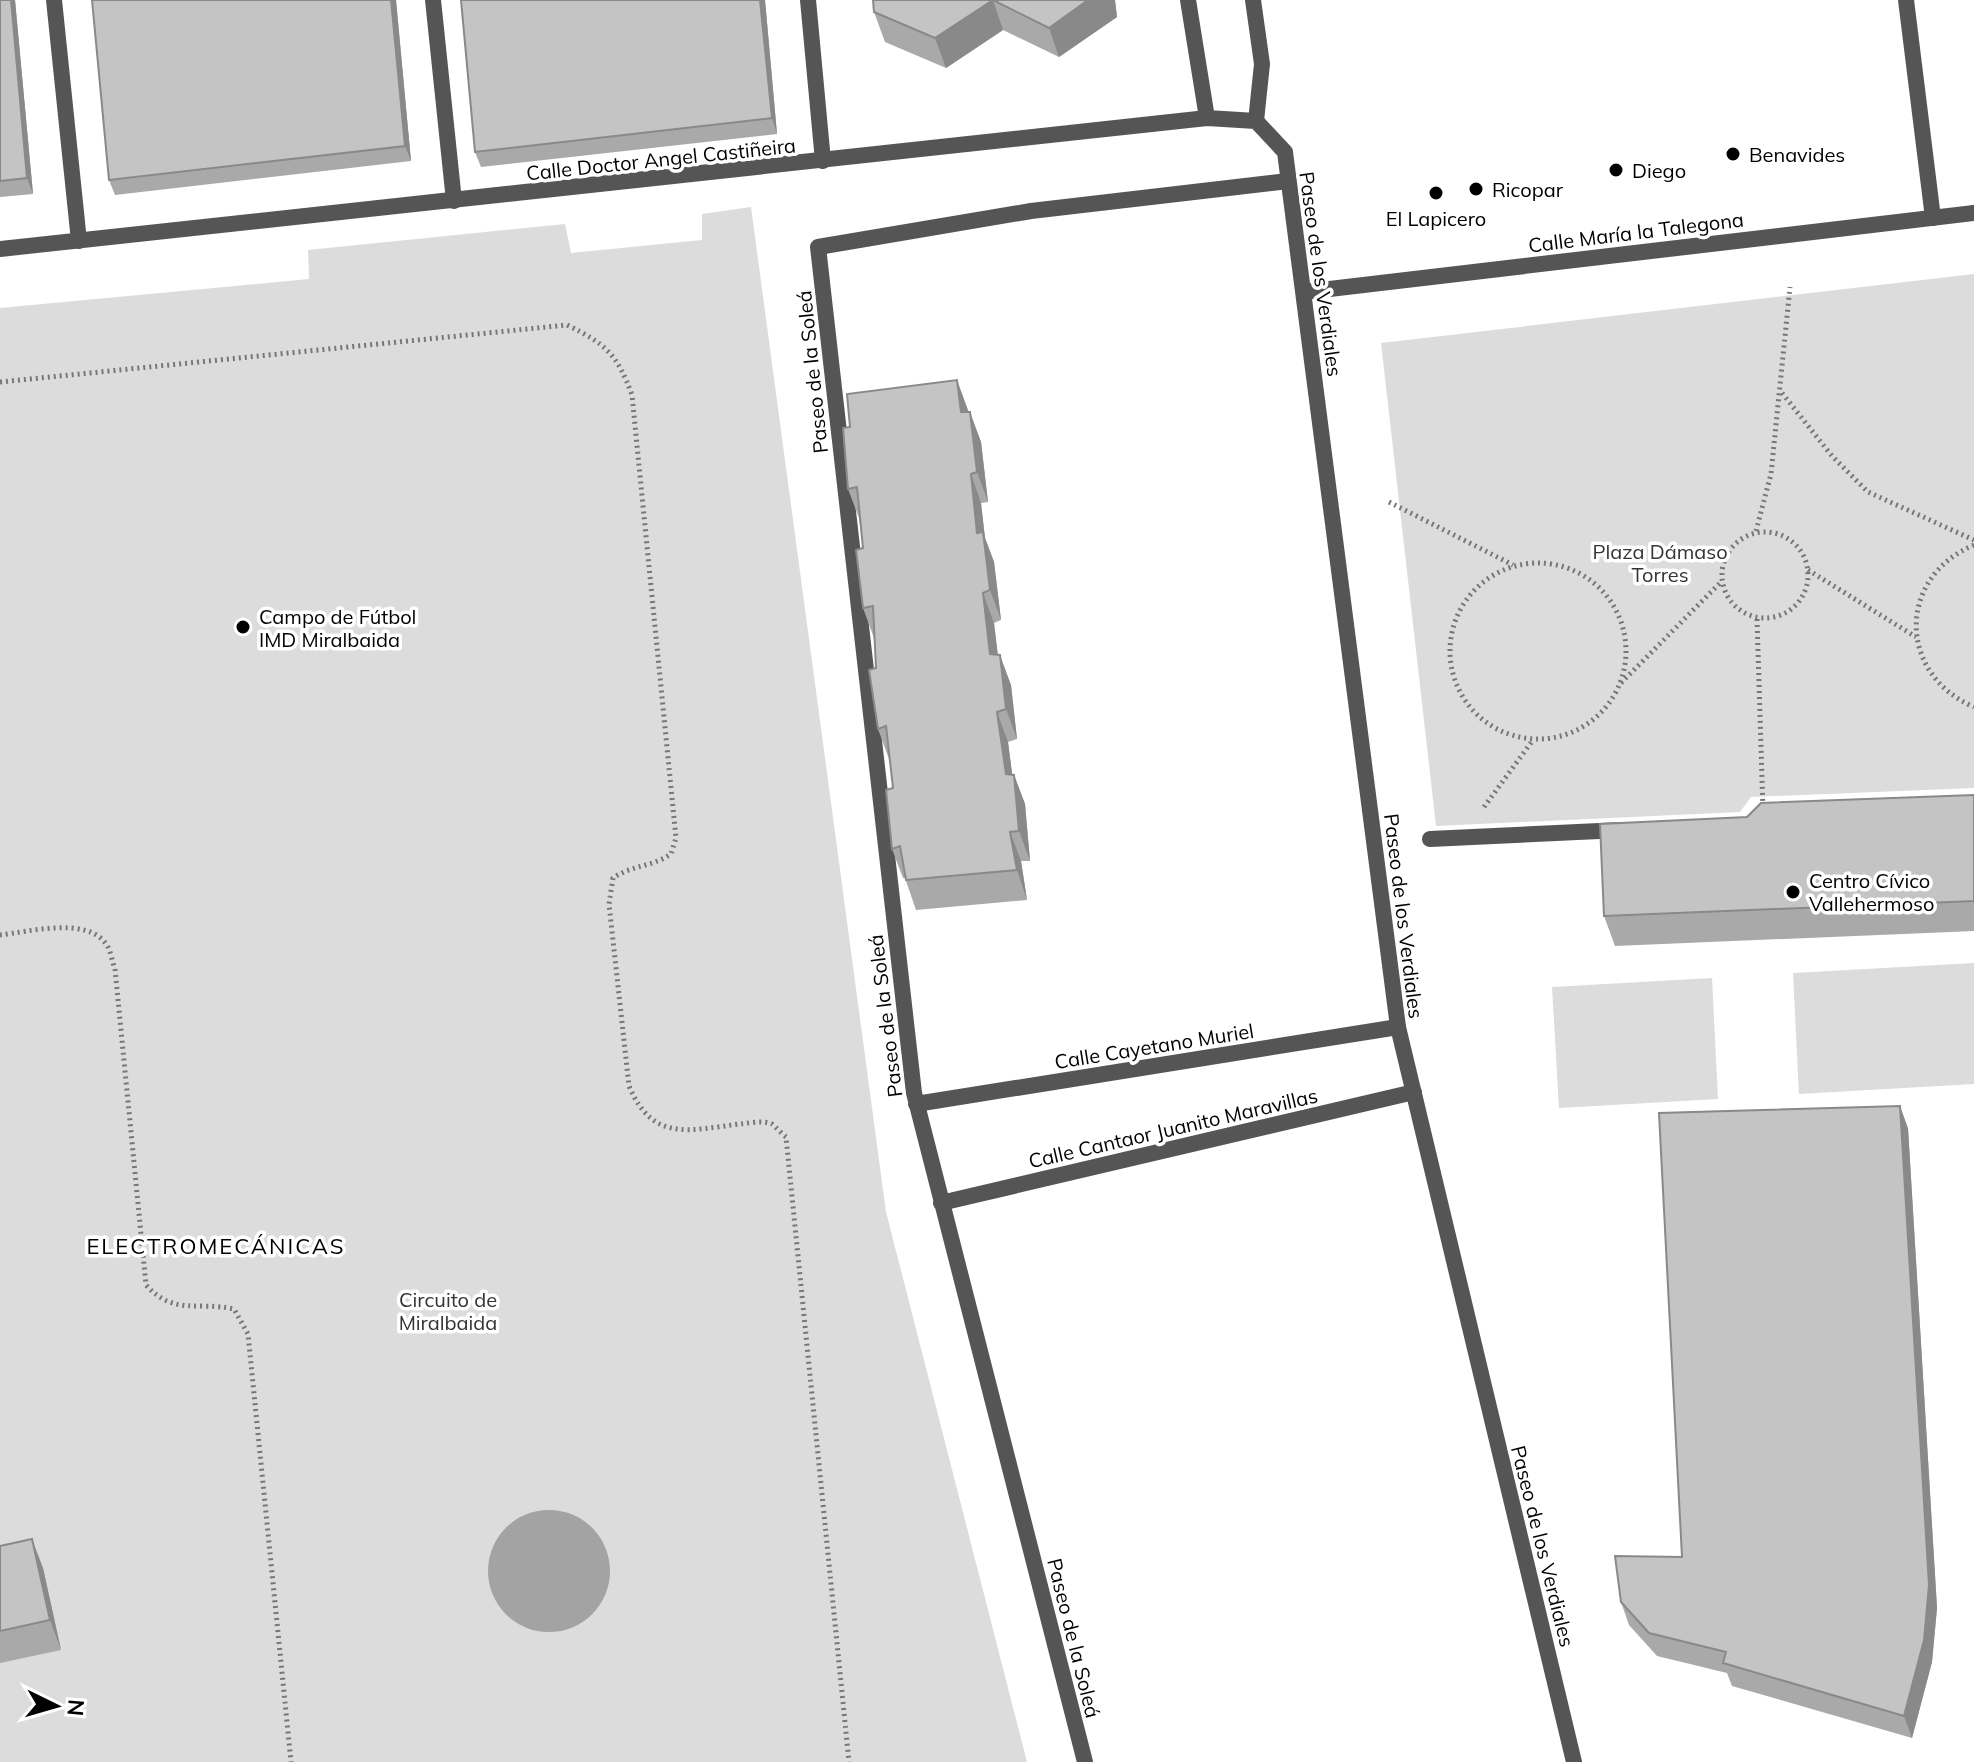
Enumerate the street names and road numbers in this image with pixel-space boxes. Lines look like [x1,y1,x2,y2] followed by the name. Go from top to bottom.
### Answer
[525,132,797,186] street label: Calle Doctor Angel Castiñeira
[1294,170,1348,378] street label: Paseo de los Verdiales
[1527,206,1745,258] street label: Calle María la Talegona
[791,289,833,455] street label: Paseo de la Soleá
[1379,812,1429,1020] street label: Paseo de los Verdiales
[863,933,907,1099] street label: Paseo de la Soleá
[1053,1018,1255,1074] street label: Calle Cayetano Muriel
[1026,1083,1320,1173] street label: Calle Cantaor Juanito Maravillas
[1506,1443,1580,1649] street label: Paseo de los Verdiales
[1042,1556,1106,1720] street label: Paseo de la Soleá

